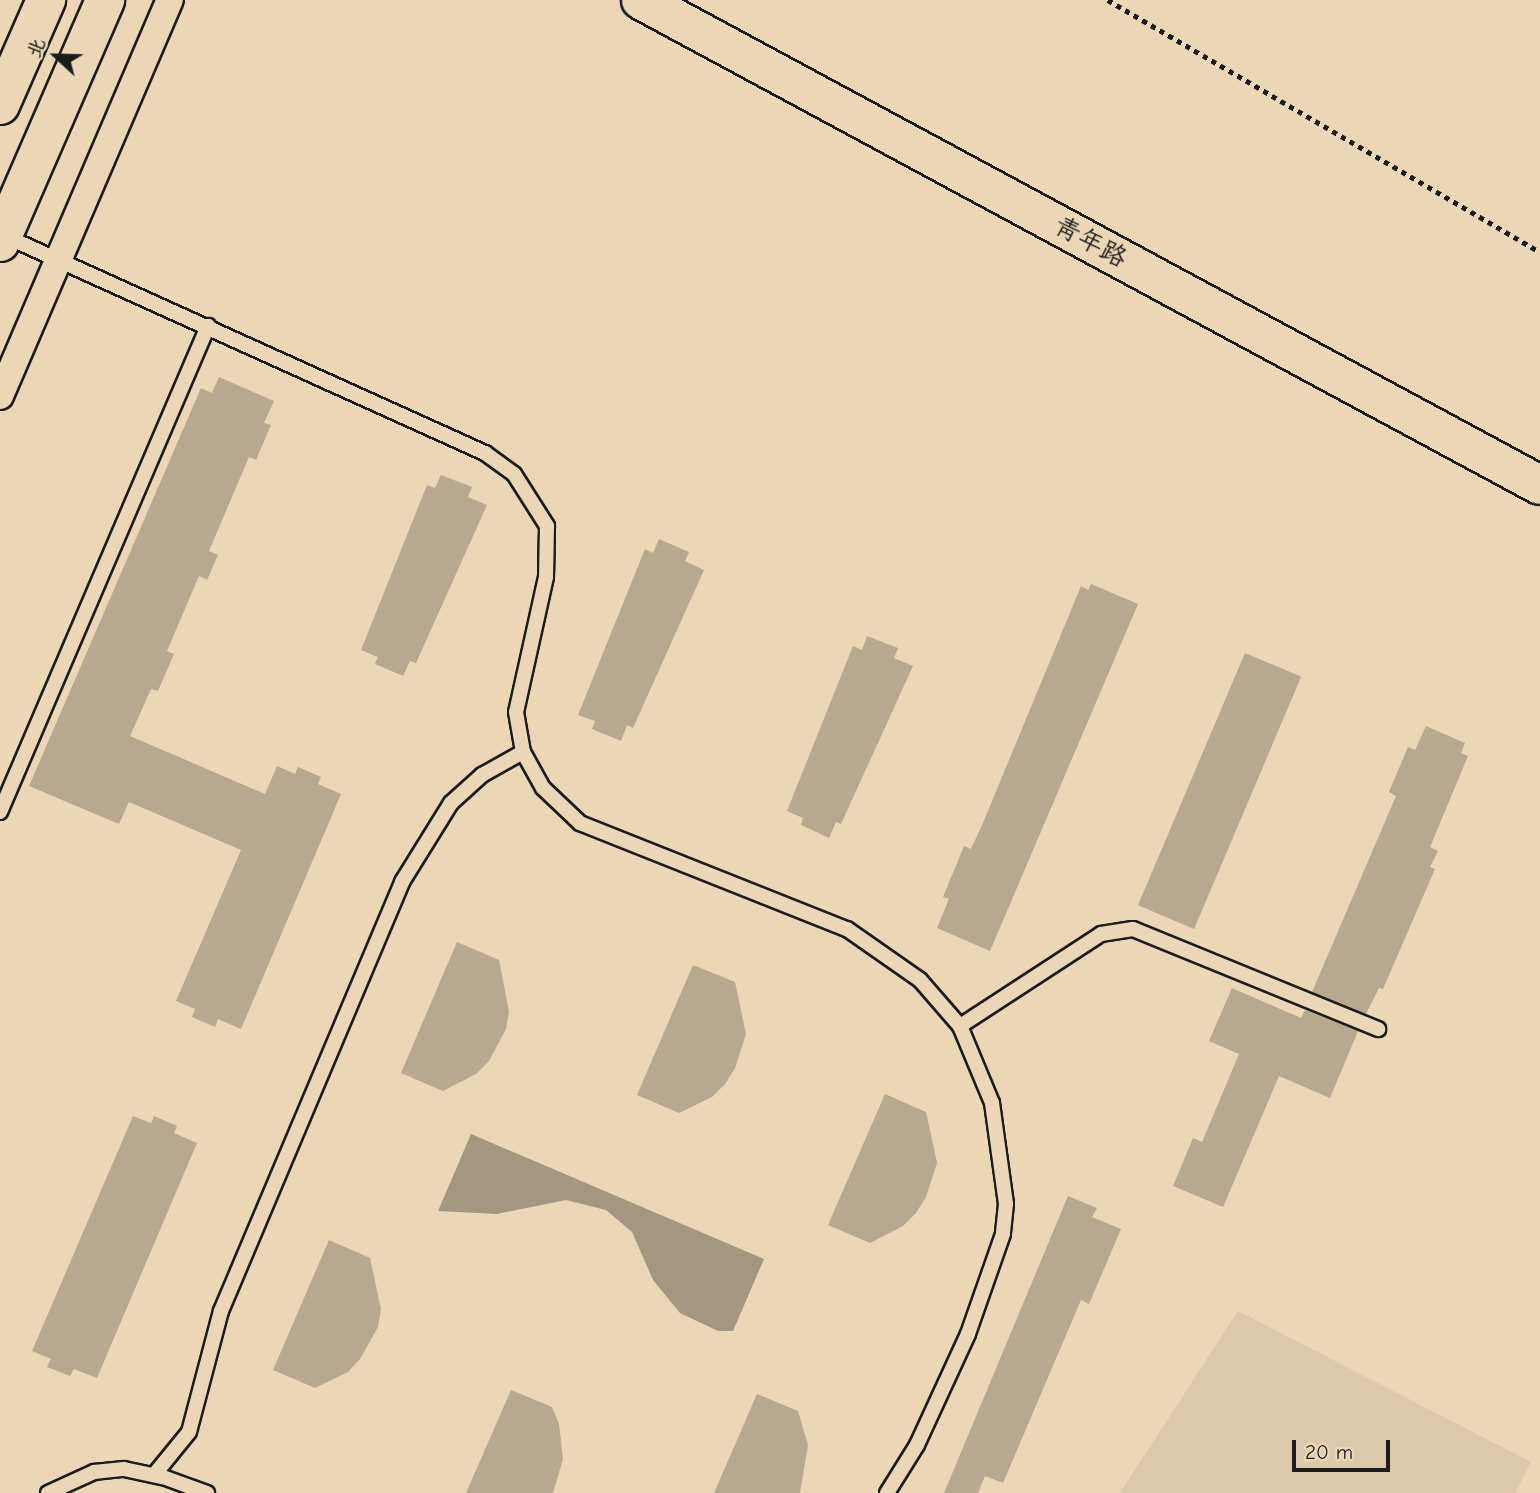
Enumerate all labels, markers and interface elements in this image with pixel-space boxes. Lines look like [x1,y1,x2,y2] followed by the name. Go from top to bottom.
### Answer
[21,21,91,91] north arrow
[23,35,50,61] text: 北
[1048,211,1132,275] street label: 青年路
[1295,1426,1393,1470] scale bar
[1305,1440,1353,1464] text: 20 m

